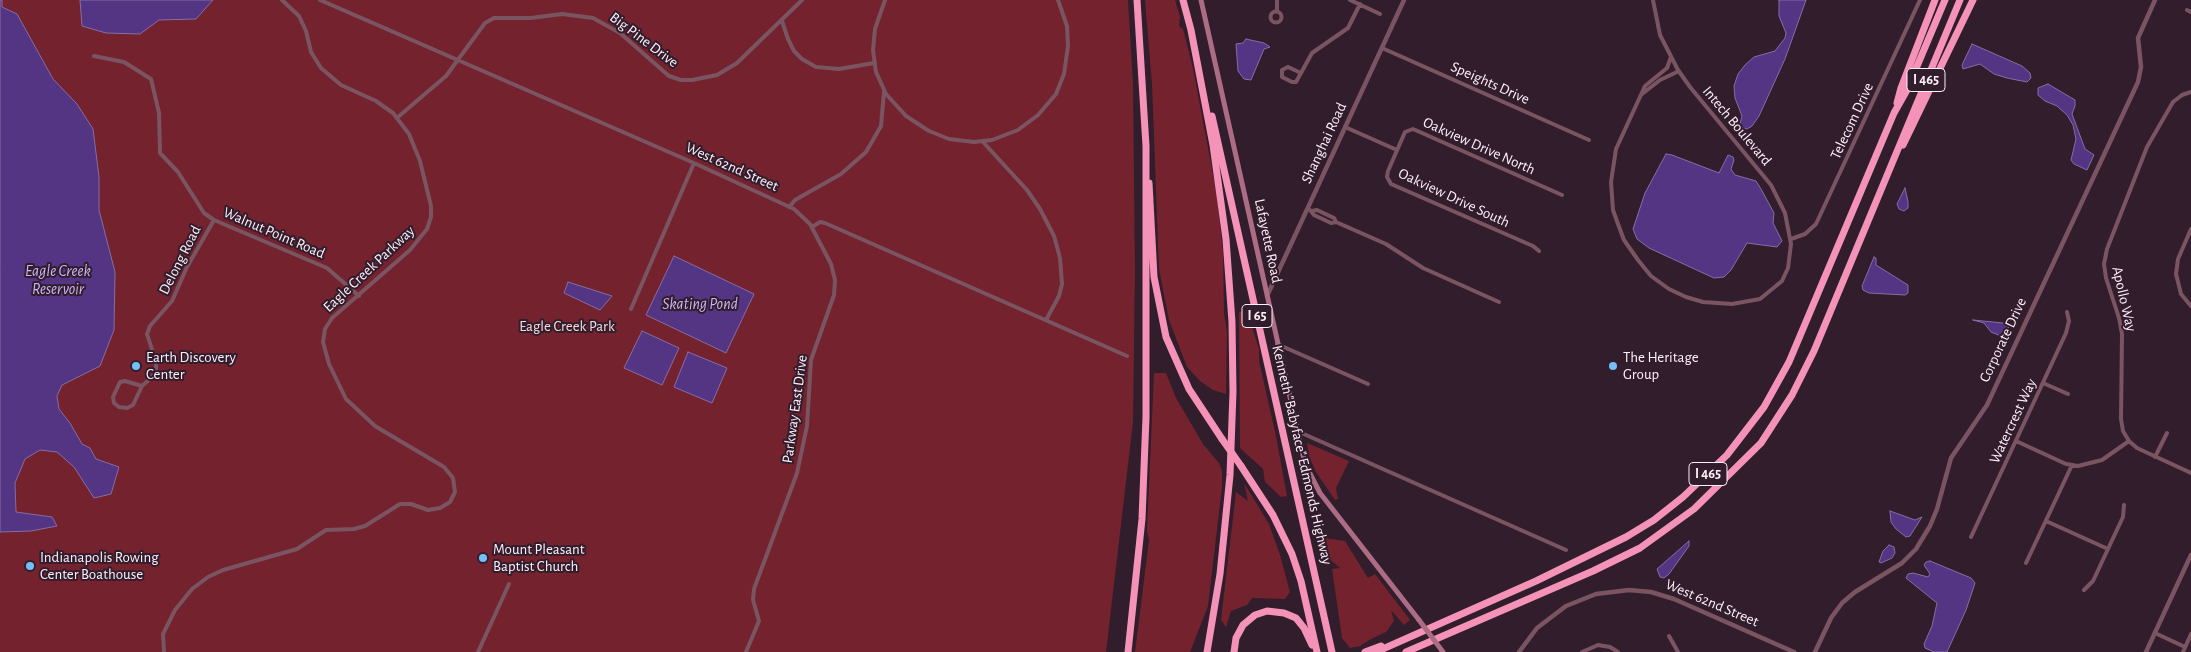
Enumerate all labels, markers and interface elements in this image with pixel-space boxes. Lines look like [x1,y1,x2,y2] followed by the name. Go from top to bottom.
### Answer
[606,8,682,72] street label: Big Pine Drive
[1448,58,1532,108] street label: Speights Drive
[1907,68,1945,92] road number: I 465
[1826,80,1878,162] street label: Telecom Drive
[1699,83,1775,169] street label: Intech Boulevard
[1297,100,1351,186] street label: Shanghai Road
[1420,113,1538,179] street label: Oakview Drive North
[683,139,781,195] street label: West 62nd Street
[1395,164,1513,232] street label: Oakview Drive South
[1250,197,1286,285] street label: Lafayette Road
[220,203,328,263] street label: Walnut Point Road
[319,222,419,316] street label: Eagle Creek Parkway
[155,223,205,297] street label: Delong Road
[25,261,91,299] water label: Eagle Creek Reservoir
[2108,265,2140,333] street label: Apollo Way
[662,294,738,314] water label: Skating Pond
[1976,295,2030,385] street label: Corporate Drive
[1242,304,1272,328] road number: I 65
[519,317,615,335] park label: Eagle Creek Park
[1268,344,1336,566] street label: Kenneth "Babyface" Edmonds Highway
[146,348,236,383] place label: Earth Discovery Center
[1623,348,1699,383] place label: The Heritage Group
[778,354,812,464] street label: Parkway East Drive
[130,360,142,372] marker: Earth Discovery Center
[1607,360,1619,372] marker: The Heritage Group
[1985,376,2041,466] street label: Watercrest Way
[1689,462,1727,486] road number: I 465
[493,540,585,575] place label: Mount Pleasant Baptist Church
[40,548,159,583] place label: Indianapolis Rowing Center Boathouse
[477,552,489,564] marker: Mount Pleasant Baptist Church
[24,560,36,572] marker: Indianapolis Rowing Center Boathouse
[1663,575,1761,631] street label: West 62nd Street

